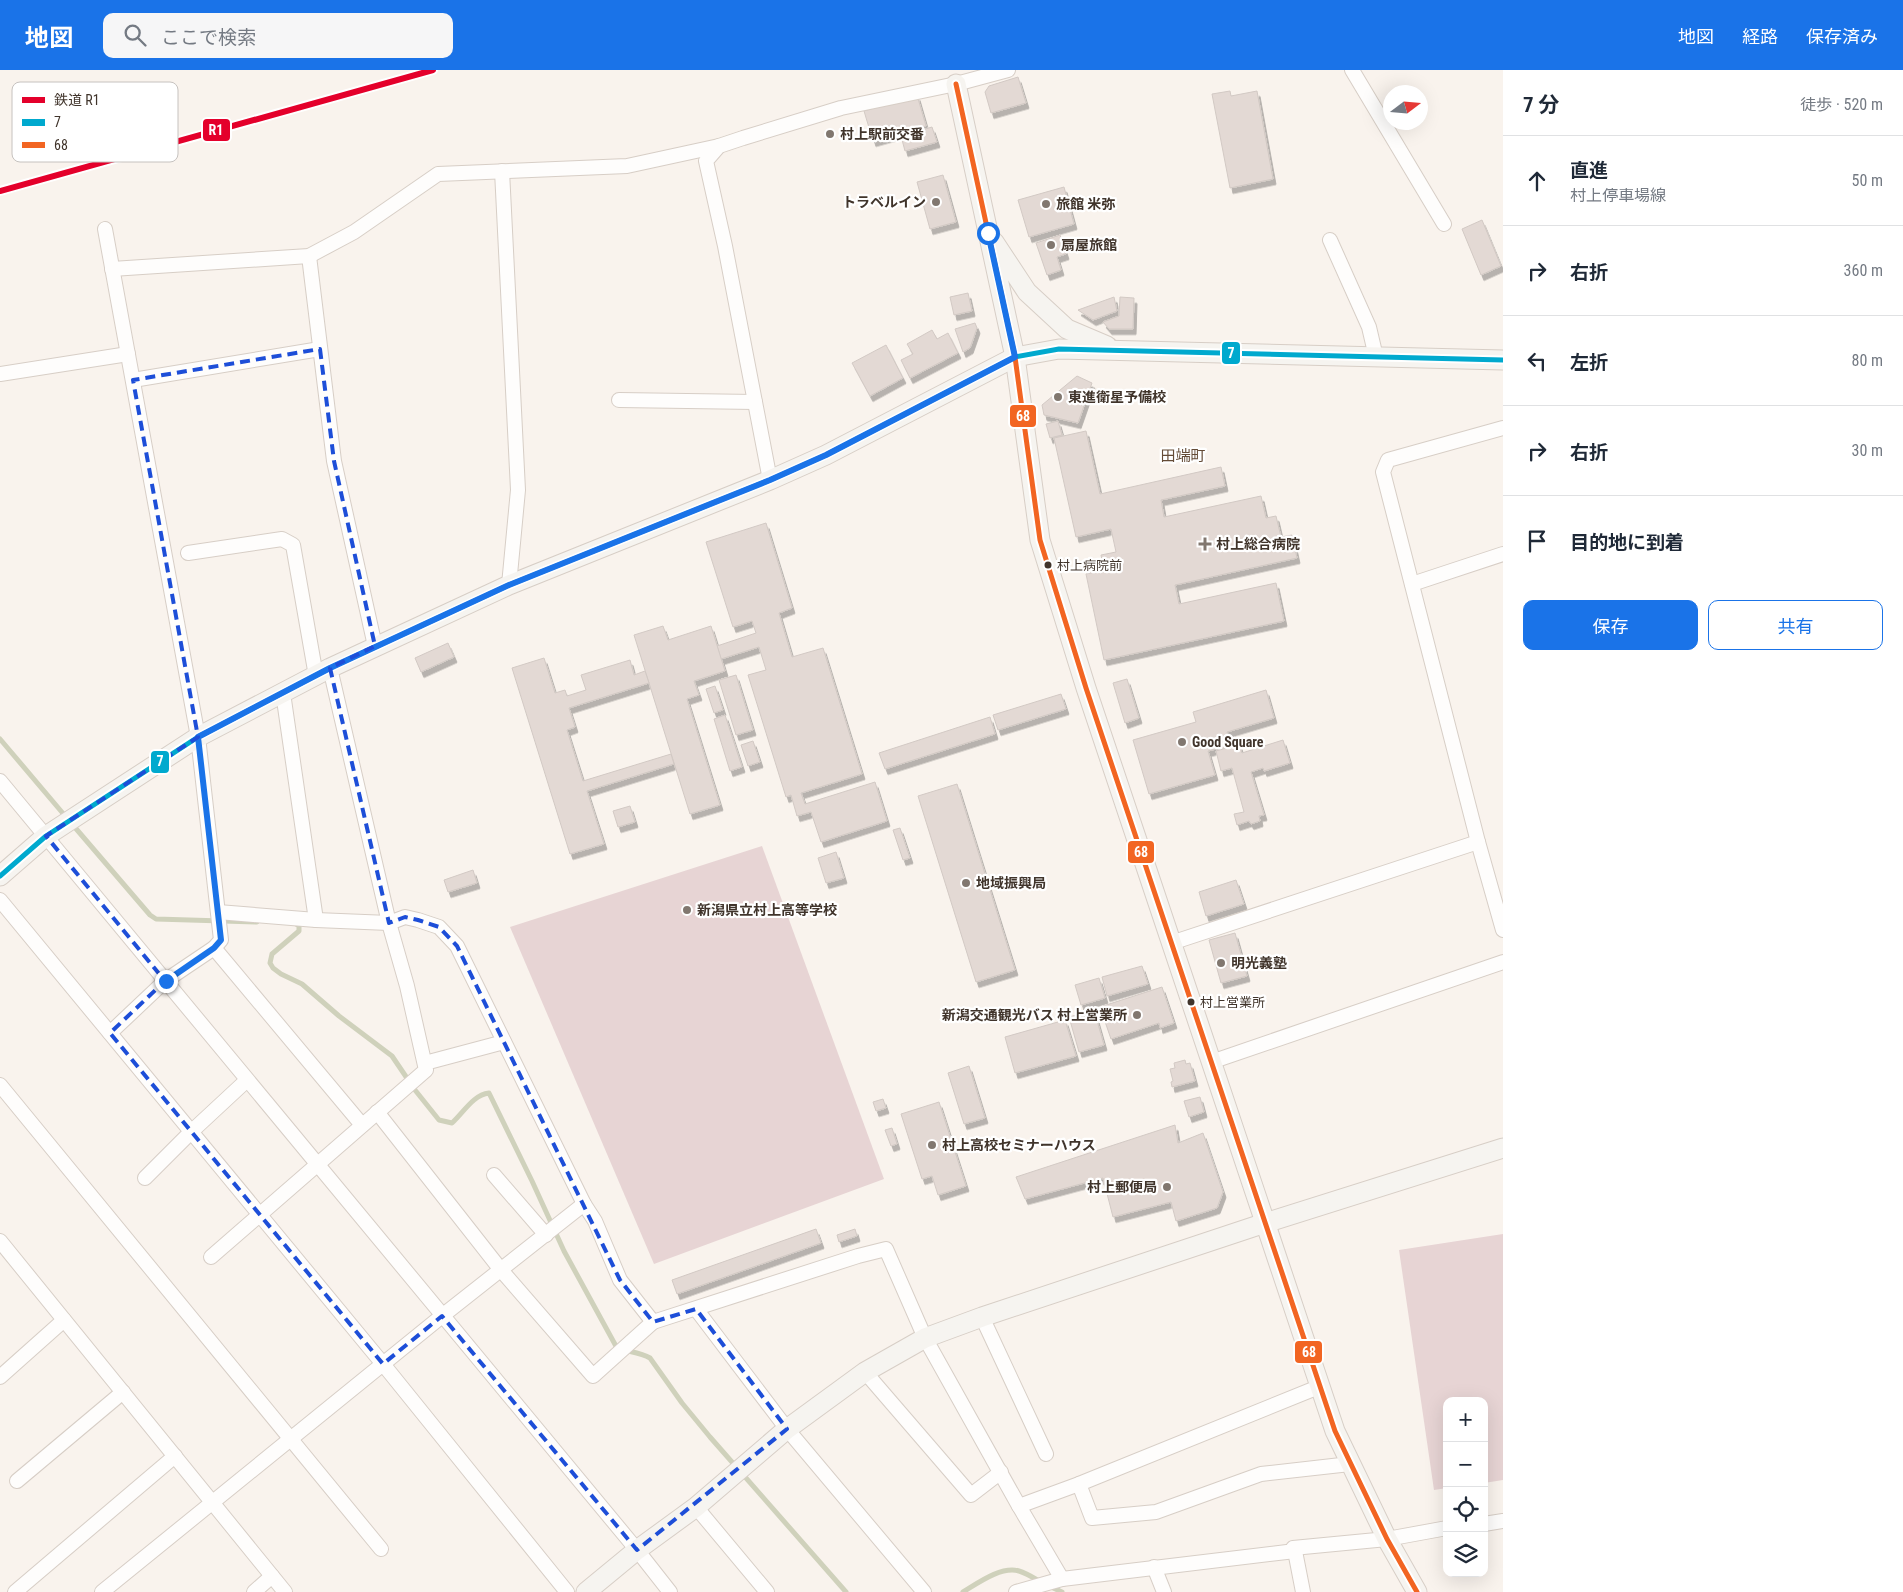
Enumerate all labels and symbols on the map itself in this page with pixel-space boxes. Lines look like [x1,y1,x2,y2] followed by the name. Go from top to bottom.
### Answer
[12,82,178,162] legend
[1383,85,1428,130] north arrow
[54,92,100,108] text: 鉄道 R1
[54,114,61,130] text: 7
[202,118,231,142] line badge: R1
[209,122,223,138] text: R1
[840,126,924,142] place label: 村上駅前交番
[824,128,836,140] marker: 村上駅前交番
[54,137,68,153] text: 68
[842,194,926,210] place label: トラベルイン
[930,196,942,208] marker: トラベルイン
[1056,196,1115,212] place label: 旅館 米弥
[1040,198,1052,210] marker: 旅館 米弥
[977,222,1000,245] route start
[1061,237,1117,253] place label: 扇屋旅館
[1045,239,1057,251] marker: 扇屋旅館
[1221,341,1241,365] line badge: 7
[1227,345,1235,361] text: 7
[1068,389,1166,405] place label: 東進衛星予備校
[1052,391,1064,403] marker: 東進衛星予備校
[1009,404,1037,428] line badge: 68
[1016,408,1030,424] text: 68
[1160,447,1206,465] district label: 田端町
[1216,536,1300,552] place label: 村上総合病院
[1198,537,1212,551] marker: 村上総合病院
[1057,558,1122,573] place label: 村上病院前
[1043,560,1053,570] marker: 村上病院前
[1192,734,1264,750] place label: Good Square
[1176,736,1188,748] marker: Good Square
[150,750,170,774] line badge: 7
[156,753,164,769] text: 7
[1127,840,1155,864] line badge: 68
[1134,844,1148,860] text: 68
[976,875,1046,891] place label: 地域振興局
[960,877,972,889] marker: 地域振興局
[697,902,837,918] place label: 新潟県立村上高等学校
[681,904,693,916] marker: 新潟県立村上高等学校
[1231,955,1287,971] place label: 明光義塾
[1215,957,1227,969] marker: 明光義塾
[155,970,178,993] route end
[1200,995,1265,1010] place label: 村上営業所
[1186,997,1196,1007] marker: 村上営業所
[942,1007,1127,1023] place label: 新潟交通観光バス 村上営業所
[1131,1009,1143,1021] marker: 新潟交通観光バス 村上営業所
[942,1137,1096,1153] place label: 村上高校セミナーハウス
[926,1139,938,1151] marker: 村上高校セミナーハウス
[1087,1179,1157,1195] place label: 村上郵便局
[1161,1181,1173,1193] marker: 村上郵便局
[1294,1340,1323,1364] line badge: 68
[1302,1344,1316,1360] text: 68

